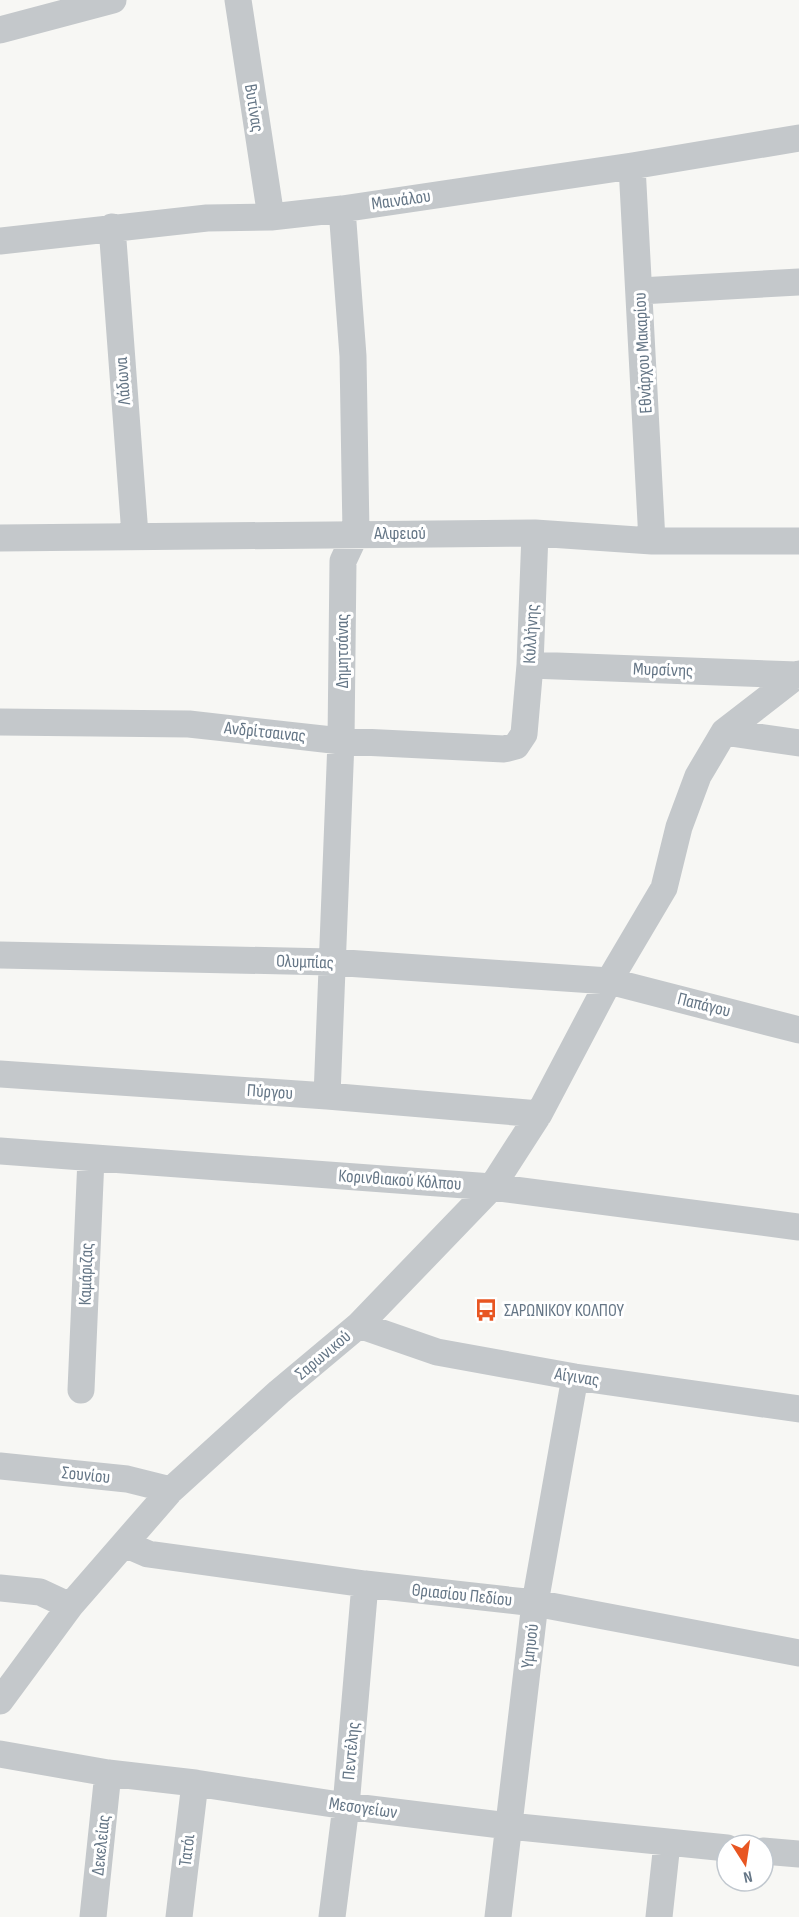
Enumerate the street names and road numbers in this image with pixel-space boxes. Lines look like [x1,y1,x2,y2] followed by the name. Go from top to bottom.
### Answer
[240,83,268,133] street label: Βυτίνας
[370,185,432,215] street label: Μαινάλου
[629,292,657,414] street label: Εθνάρχου Μακαρίου
[111,356,135,407] street label: Λάδωνα
[373,523,426,544] street label: Αλφειού
[519,604,543,664] street label: Κυλλήνης
[332,614,353,688] street label: Δημητσάνας
[633,658,693,682] street label: Μυρσίνης
[222,717,307,747] street label: Ανδρίτσαινας
[276,950,334,974] street label: Ολυμπίας
[675,988,733,1022] street label: Παπάγου
[246,1080,294,1104] street label: Πύργου
[338,1165,462,1195] street label: Κορινθιακού Κόλπου
[74,1242,98,1306] street label: Καμάριζας
[291,1326,355,1384] street label: Σαρωνικού
[552,1363,601,1391] street label: Αίγινας
[61,1462,111,1488] street label: Σουνίου
[411,1579,513,1611] street label: Θριασίου Πεδίου
[517,1622,543,1670] street label: Υμηυού
[338,1721,364,1781] street label: Πεντέλης
[328,1793,398,1823] street label: Μεσογείων
[87,1814,115,1876] street label: Δεκελείας
[175,1832,199,1867] street label: Τατόι

